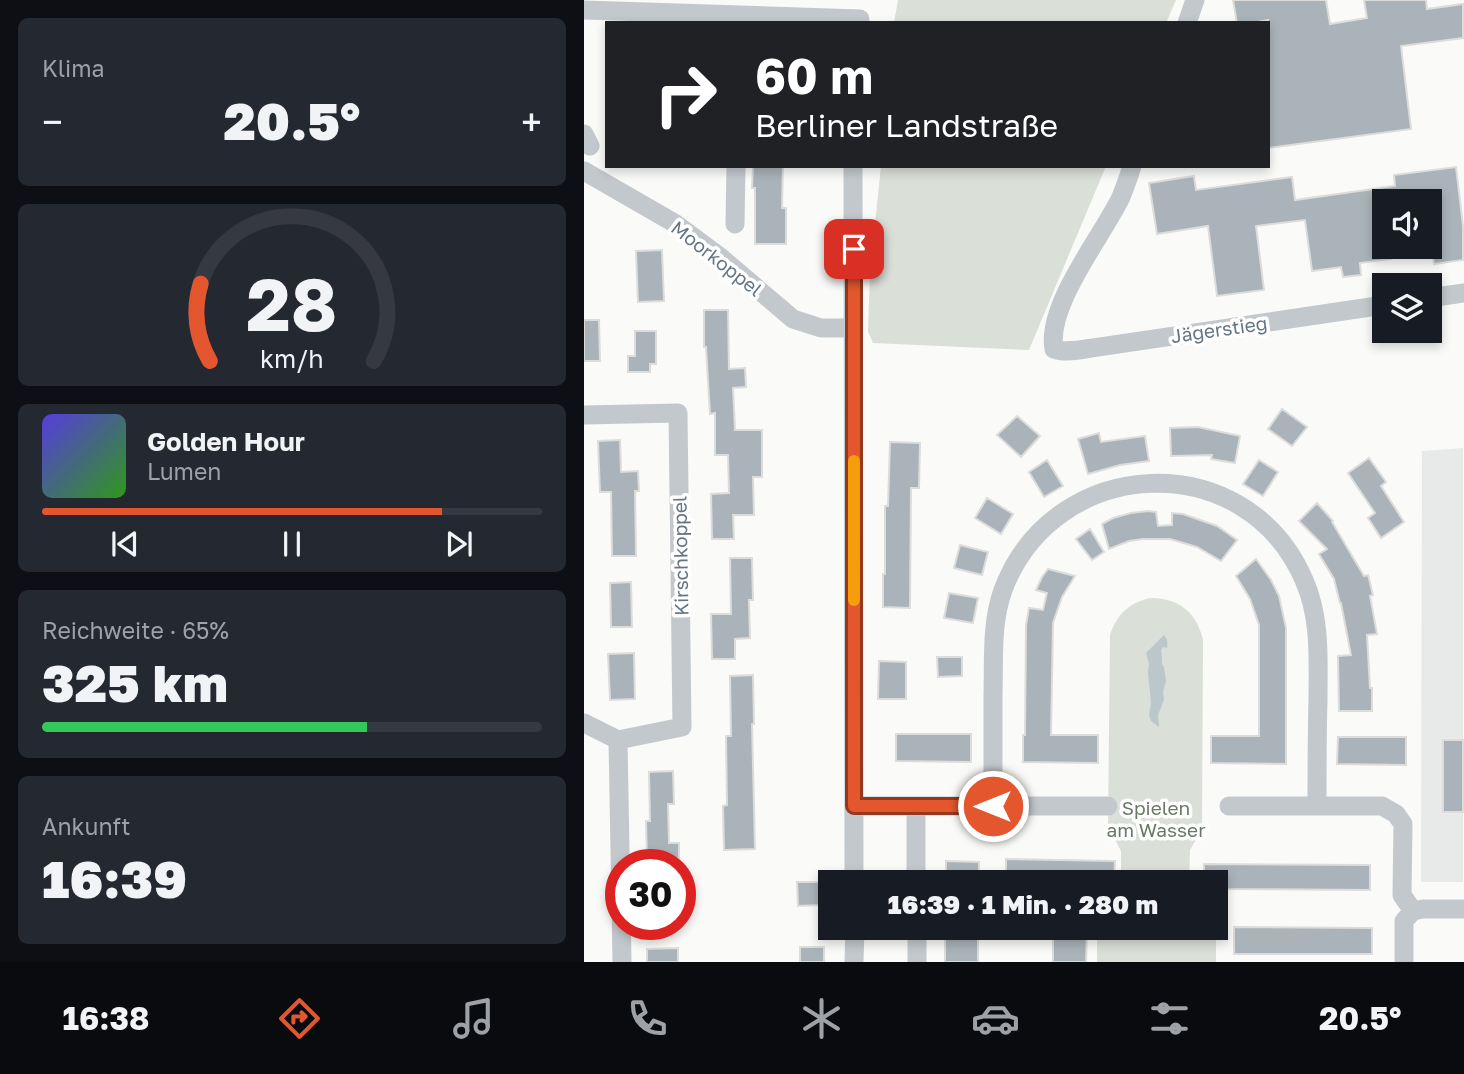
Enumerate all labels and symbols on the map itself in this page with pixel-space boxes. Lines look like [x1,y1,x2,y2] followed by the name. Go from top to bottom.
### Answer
[667,215,767,301] street label: Moorkoppel
[824,219,884,279] pin
[1169,311,1269,347] street label: Jägerstieg
[667,496,693,616] street label: Kirschkoppel
[956,769,1030,843] position arrow
[1106,796,1206,841] park label: Spielen am Wasser
[605,849,696,940] speed limit sign: 30

